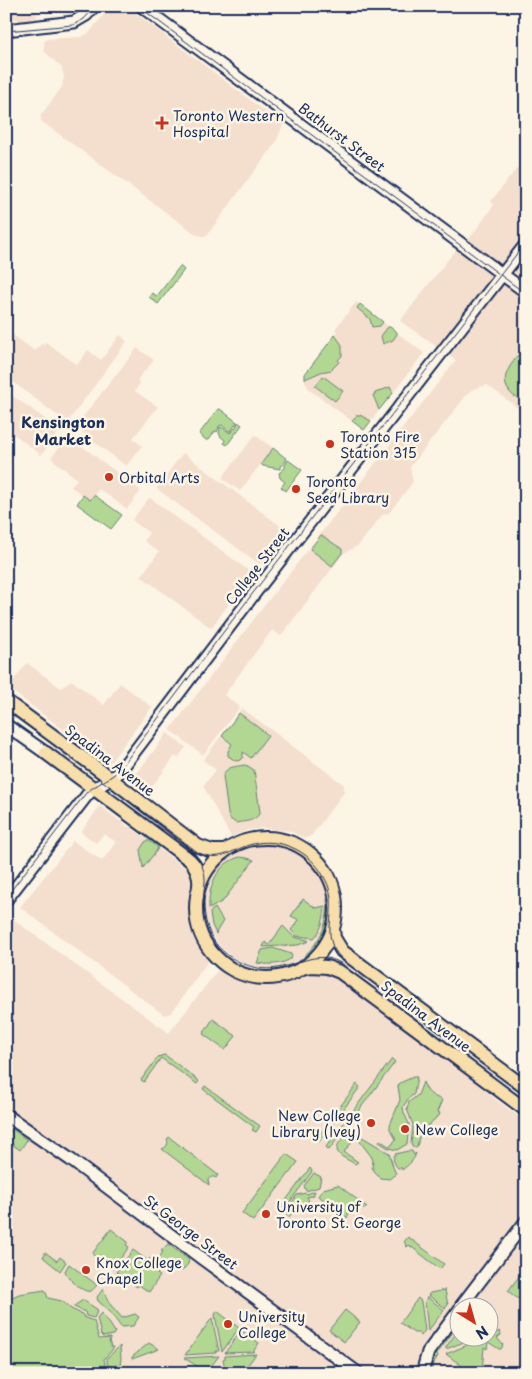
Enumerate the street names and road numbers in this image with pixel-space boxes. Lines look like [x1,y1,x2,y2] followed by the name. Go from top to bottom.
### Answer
[294,97,390,177] street label: Bathurst Street
[220,522,294,609] street label: College Street
[61,719,160,801] street label: Spadina Avenue
[377,975,476,1057] street label: Spadina Avenue
[140,1190,243,1275] street label: St George Street

